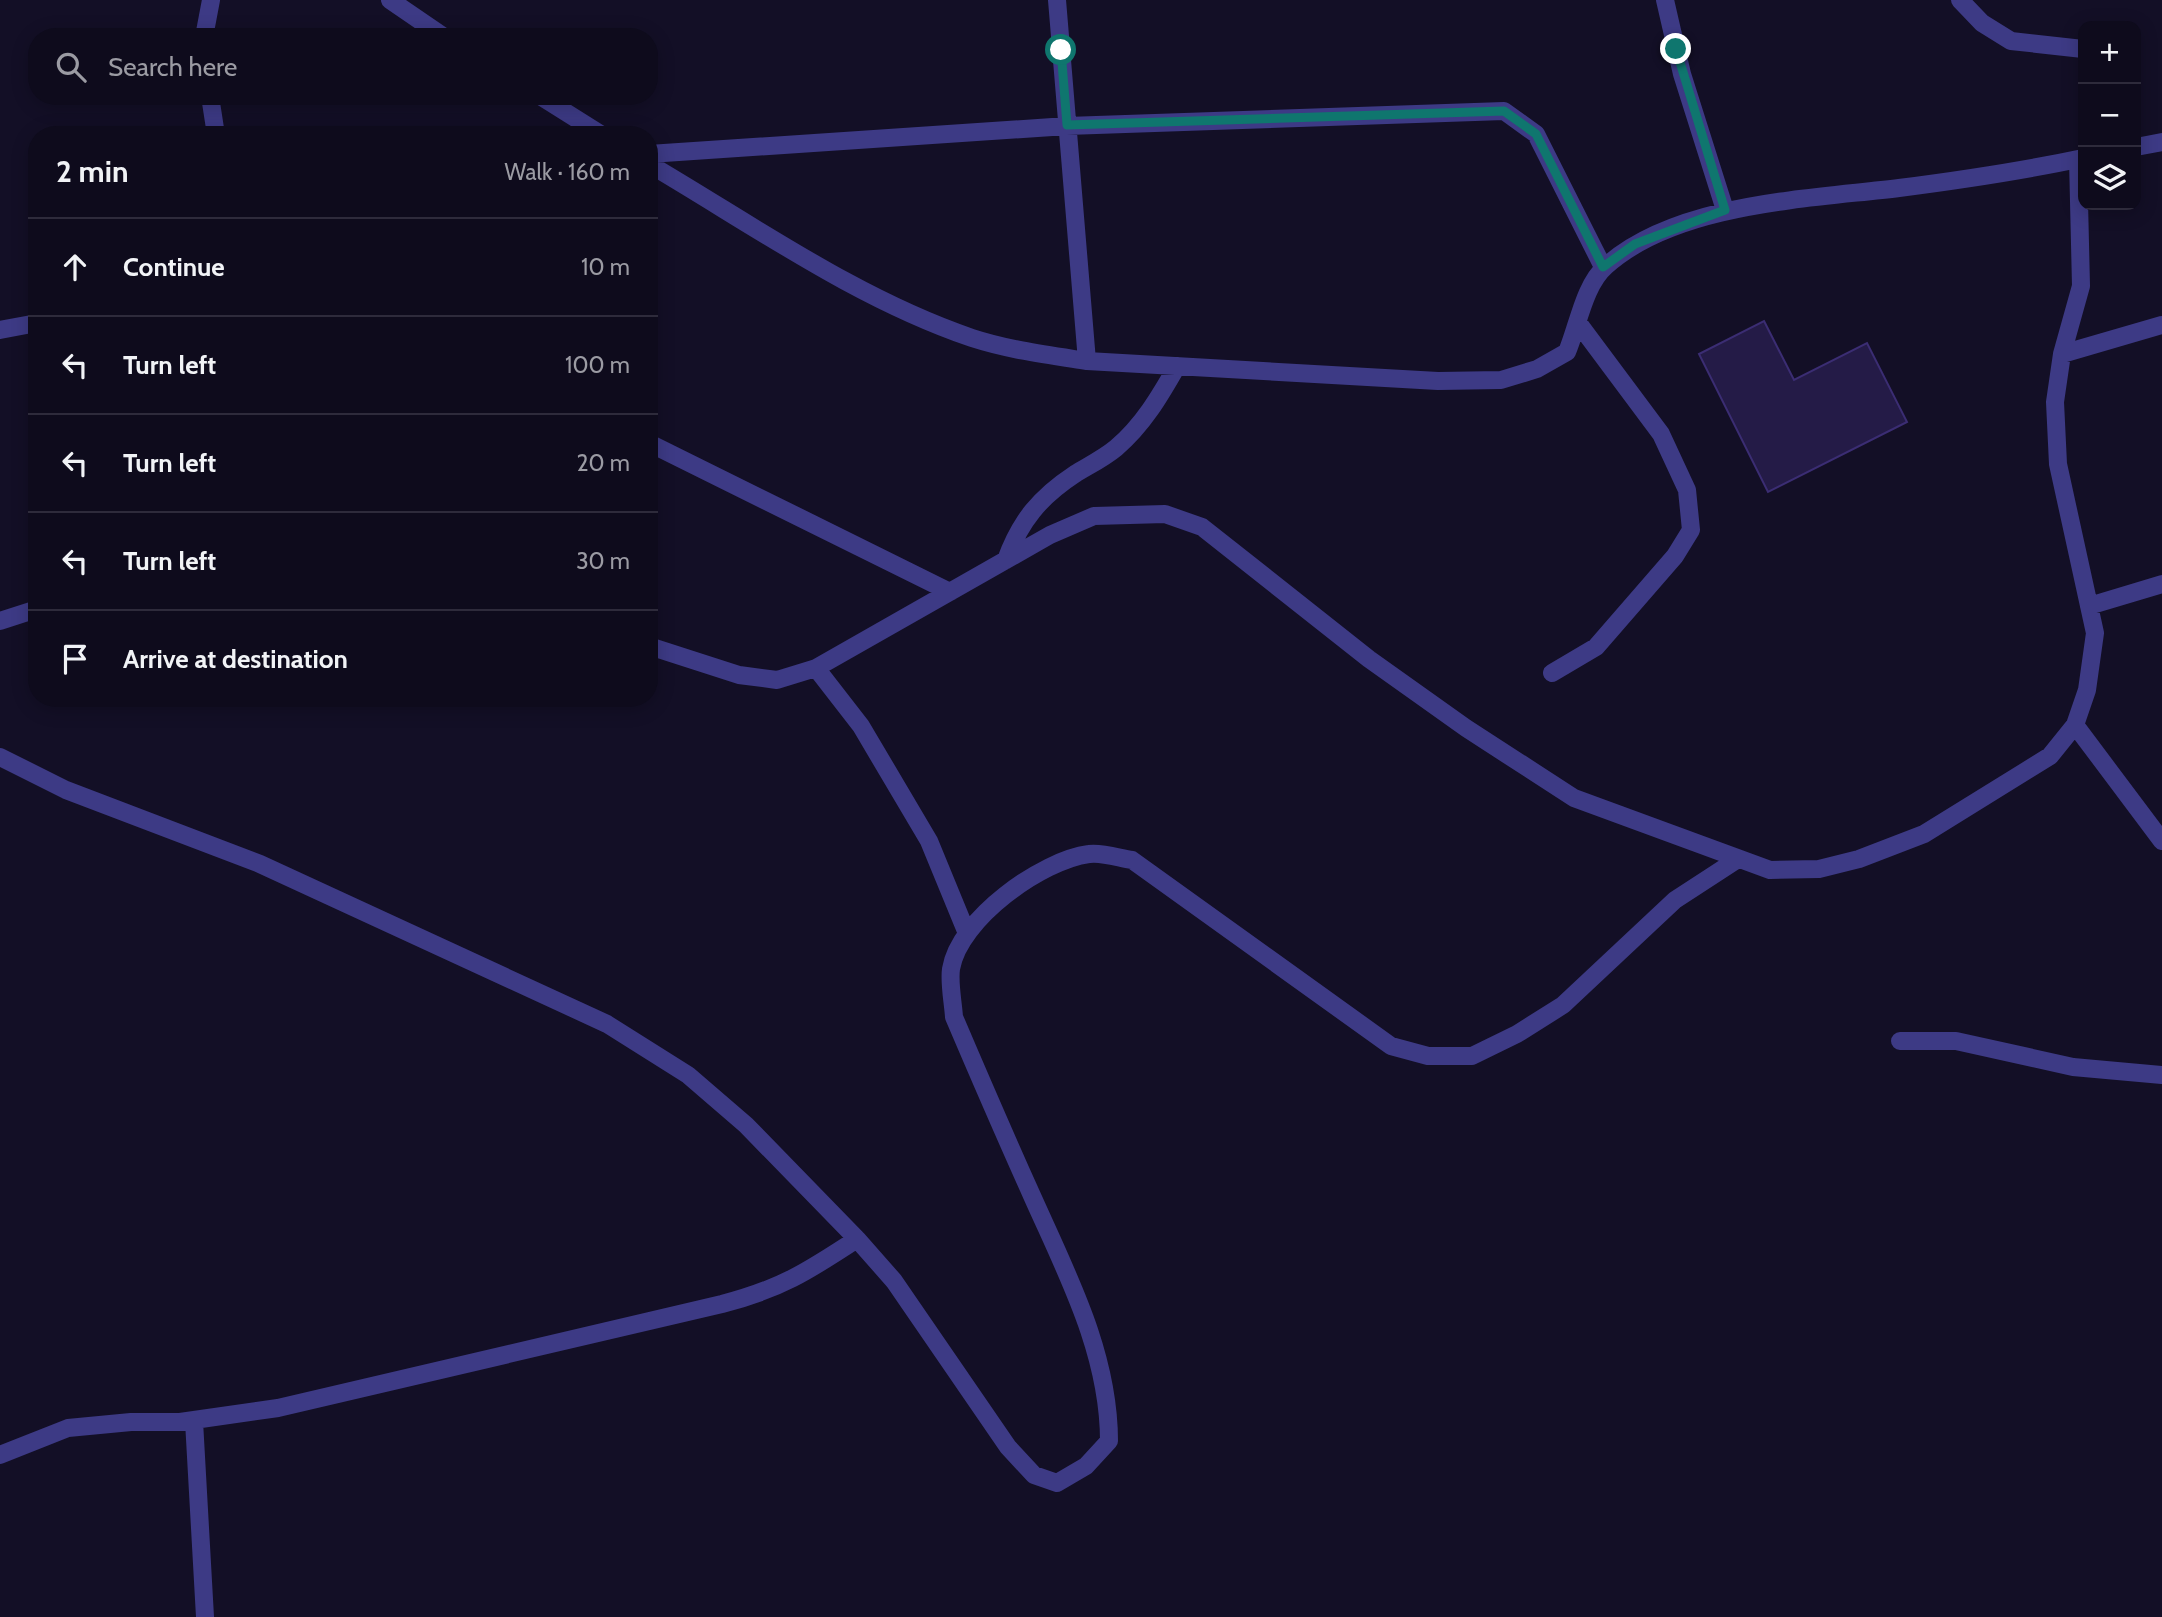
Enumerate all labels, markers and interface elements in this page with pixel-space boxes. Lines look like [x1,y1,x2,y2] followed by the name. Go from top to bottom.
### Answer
[2078,21,2141,210] map controls
[2078,21,2141,84] button: +
[28,28,658,105] search box
[1660,33,1691,64] route end
[1045,34,1076,65] route start
[52,48,90,86] icon: search
[108,51,237,83] text: Search here
[2078,84,2141,147] button: −
[2078,147,2141,210] button: layers
[56,153,128,190] text: 2 min
[505,158,630,186] text: Walk · 160 m
[56,248,94,286] icon: ahead
[123,251,225,283] text: Continue
[581,253,630,281] text: 10 m
[56,346,94,384] icon: left
[123,349,216,381] text: Turn left
[565,351,630,379] text: 100 m
[56,444,94,482] icon: left
[123,447,216,479] text: Turn left
[577,449,630,477] text: 20 m
[56,542,94,580] icon: left
[123,545,216,577] text: Turn left
[576,547,630,575] text: 30 m
[56,640,94,678] icon: arrive
[123,643,348,675] text: Arrive at destination

